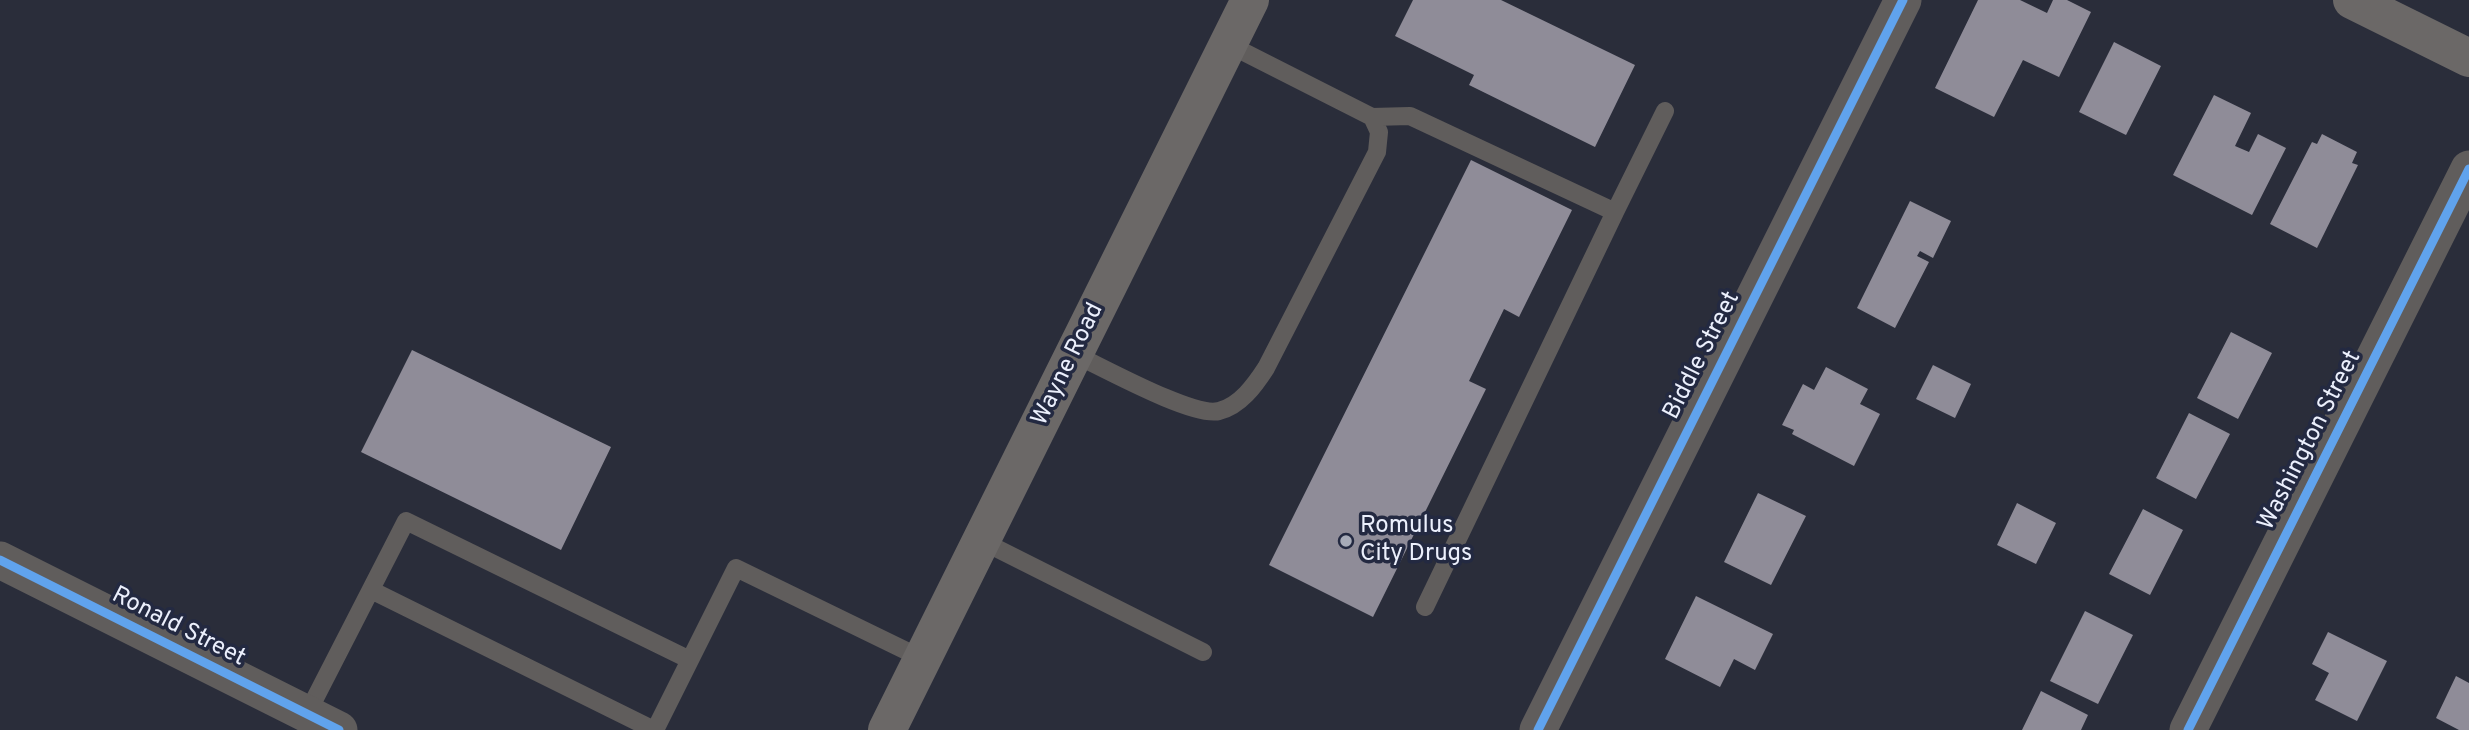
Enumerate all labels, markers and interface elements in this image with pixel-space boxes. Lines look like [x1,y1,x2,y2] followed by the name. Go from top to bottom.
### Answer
[1658,287,1748,425] street label: Biddle Street
[1027,299,1111,431] street label: Wayne Road
[2253,346,2369,536] street label: Washington Street
[1360,513,1472,569] place label: Romulus City Drugs
[1338,533,1354,549] marker: Romulus City Drugs
[106,582,250,674] street label: Ronald Street

